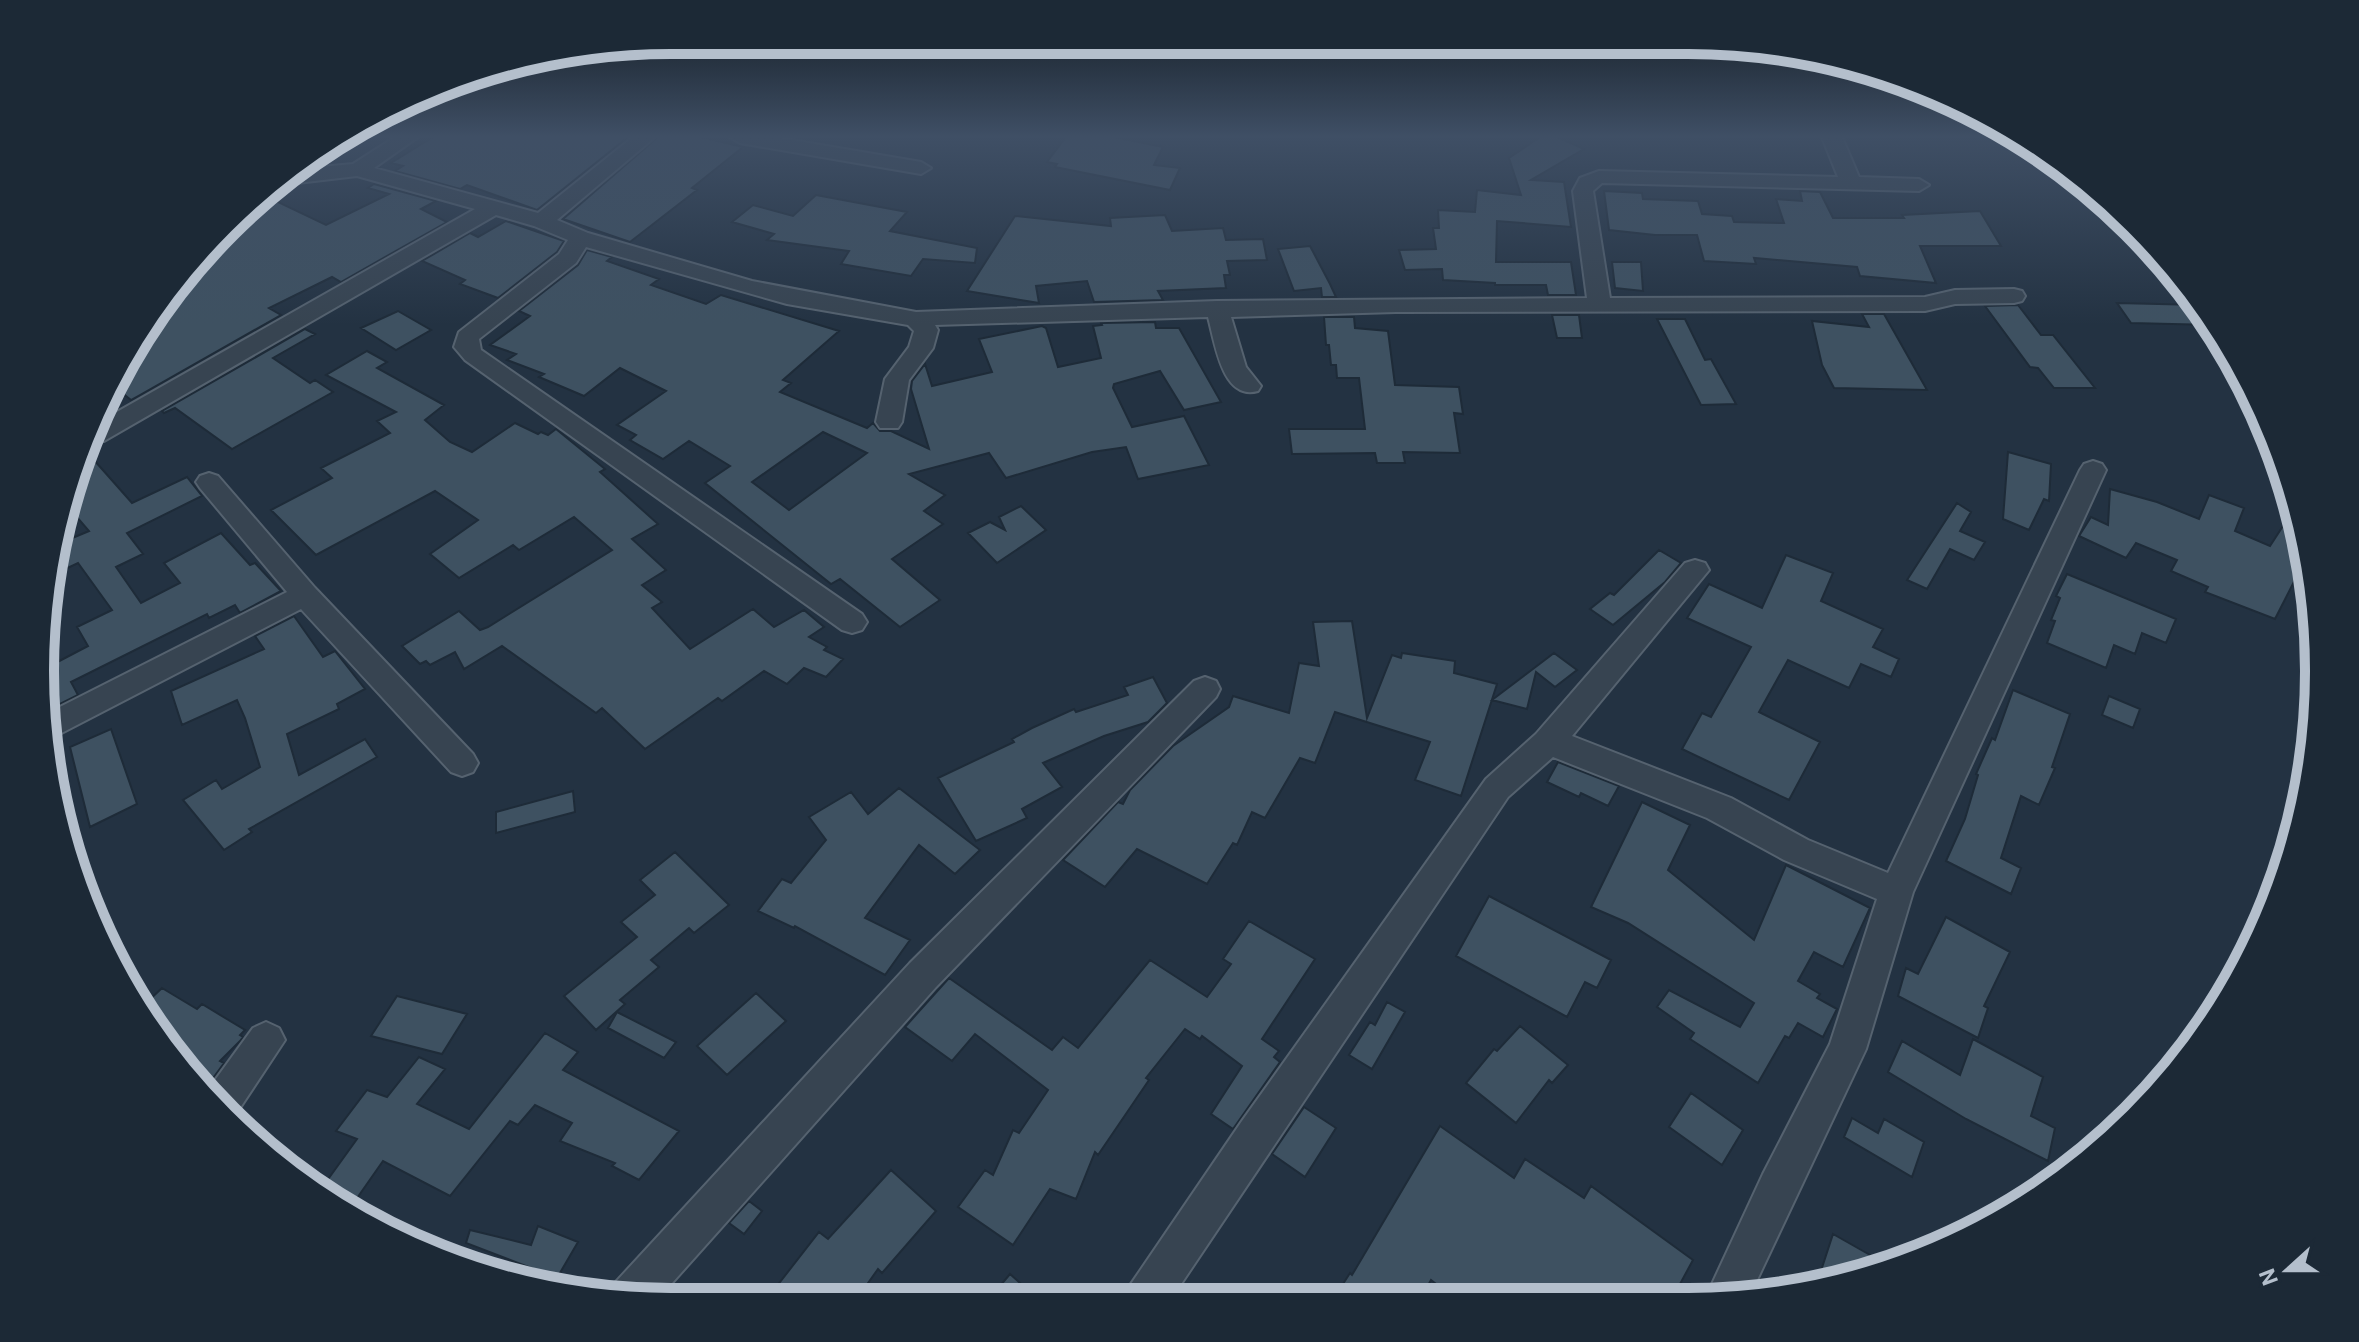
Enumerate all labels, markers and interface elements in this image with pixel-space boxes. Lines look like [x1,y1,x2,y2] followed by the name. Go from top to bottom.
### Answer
[2247,1230,2327,1310] north arrow
[2254,1265,2283,1289] text: N

